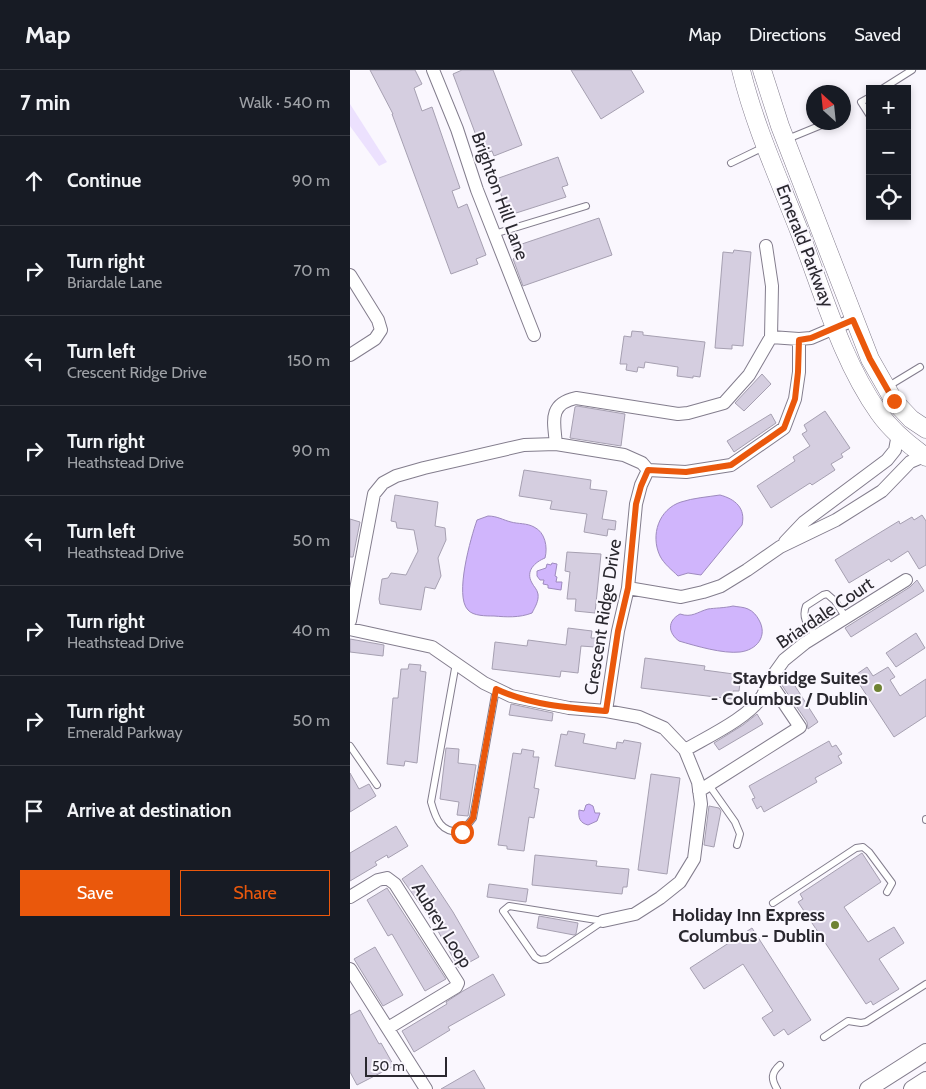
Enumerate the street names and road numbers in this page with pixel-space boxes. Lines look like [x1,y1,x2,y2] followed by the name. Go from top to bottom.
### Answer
[467,129,533,263] street label: Brighton Hill Lane
[771,181,839,311] street label: Emerald Parkway
[580,537,626,697] street label: Crescent Ridge Drive
[772,573,878,653] street label: Briardale Court
[407,878,477,972] street label: Aubrey Loop

